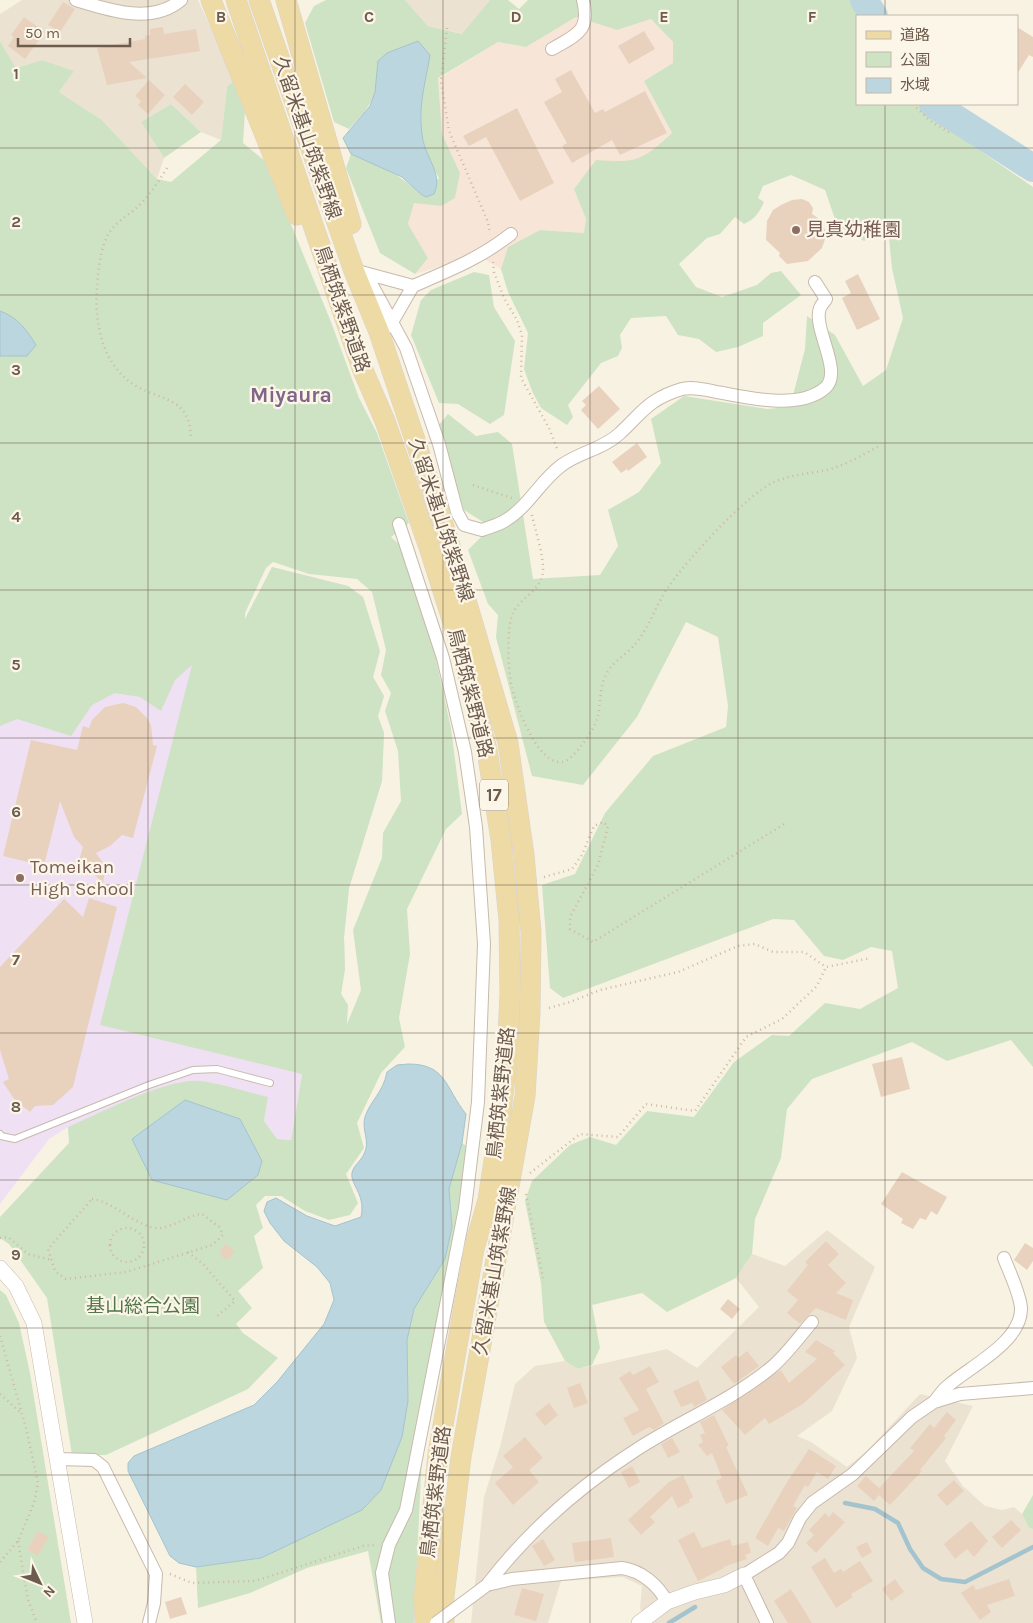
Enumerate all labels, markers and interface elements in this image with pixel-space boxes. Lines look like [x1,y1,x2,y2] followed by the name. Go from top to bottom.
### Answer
[216,7,226,26] text: B
[364,7,374,26] text: C
[511,7,522,26] text: D
[659,7,669,26] text: E
[808,7,817,26] text: F
[18,15,130,47] scale bar
[856,15,1018,105] legend
[25,24,60,42] text: 50 m
[900,26,930,44] text: 道路
[900,51,930,69] text: 公園
[269,54,345,222] street label: 久留米基山筑紫野線
[13,64,19,83] text: 1
[900,76,930,94] text: 水域
[11,212,21,231] text: 2
[806,219,901,241] place label: 見真幼稚園
[790,224,802,236] marker: 見真幼稚園
[310,243,374,375] street label: 鳥栖筑紫野道路
[11,360,21,379] text: 3
[250,383,332,407] district label: Miyaura
[404,435,478,605] street label: 久留米基山筑紫野線
[11,507,21,526] text: 4
[443,626,497,760] street label: 鳥栖筑紫野道路
[11,655,21,674] text: 5
[480,780,508,810] road number: 17
[11,802,21,821] text: 6
[30,856,134,900] place label: Tomeikan High School
[14,872,26,884] marker: Tomeikan High School
[12,950,20,969] text: 7
[483,1026,519,1160] street label: 鳥栖筑紫野道路
[11,1097,21,1116] text: 8
[469,1185,521,1357] street label: 久留米基山筑紫野線
[11,1245,21,1264] text: 9
[86,1295,200,1317] park label: 基山総合公園
[417,1425,455,1559] street label: 鳥栖筑紫野道路
[15,1558,65,1608] north arrow
[39,1582,59,1601] text: N

